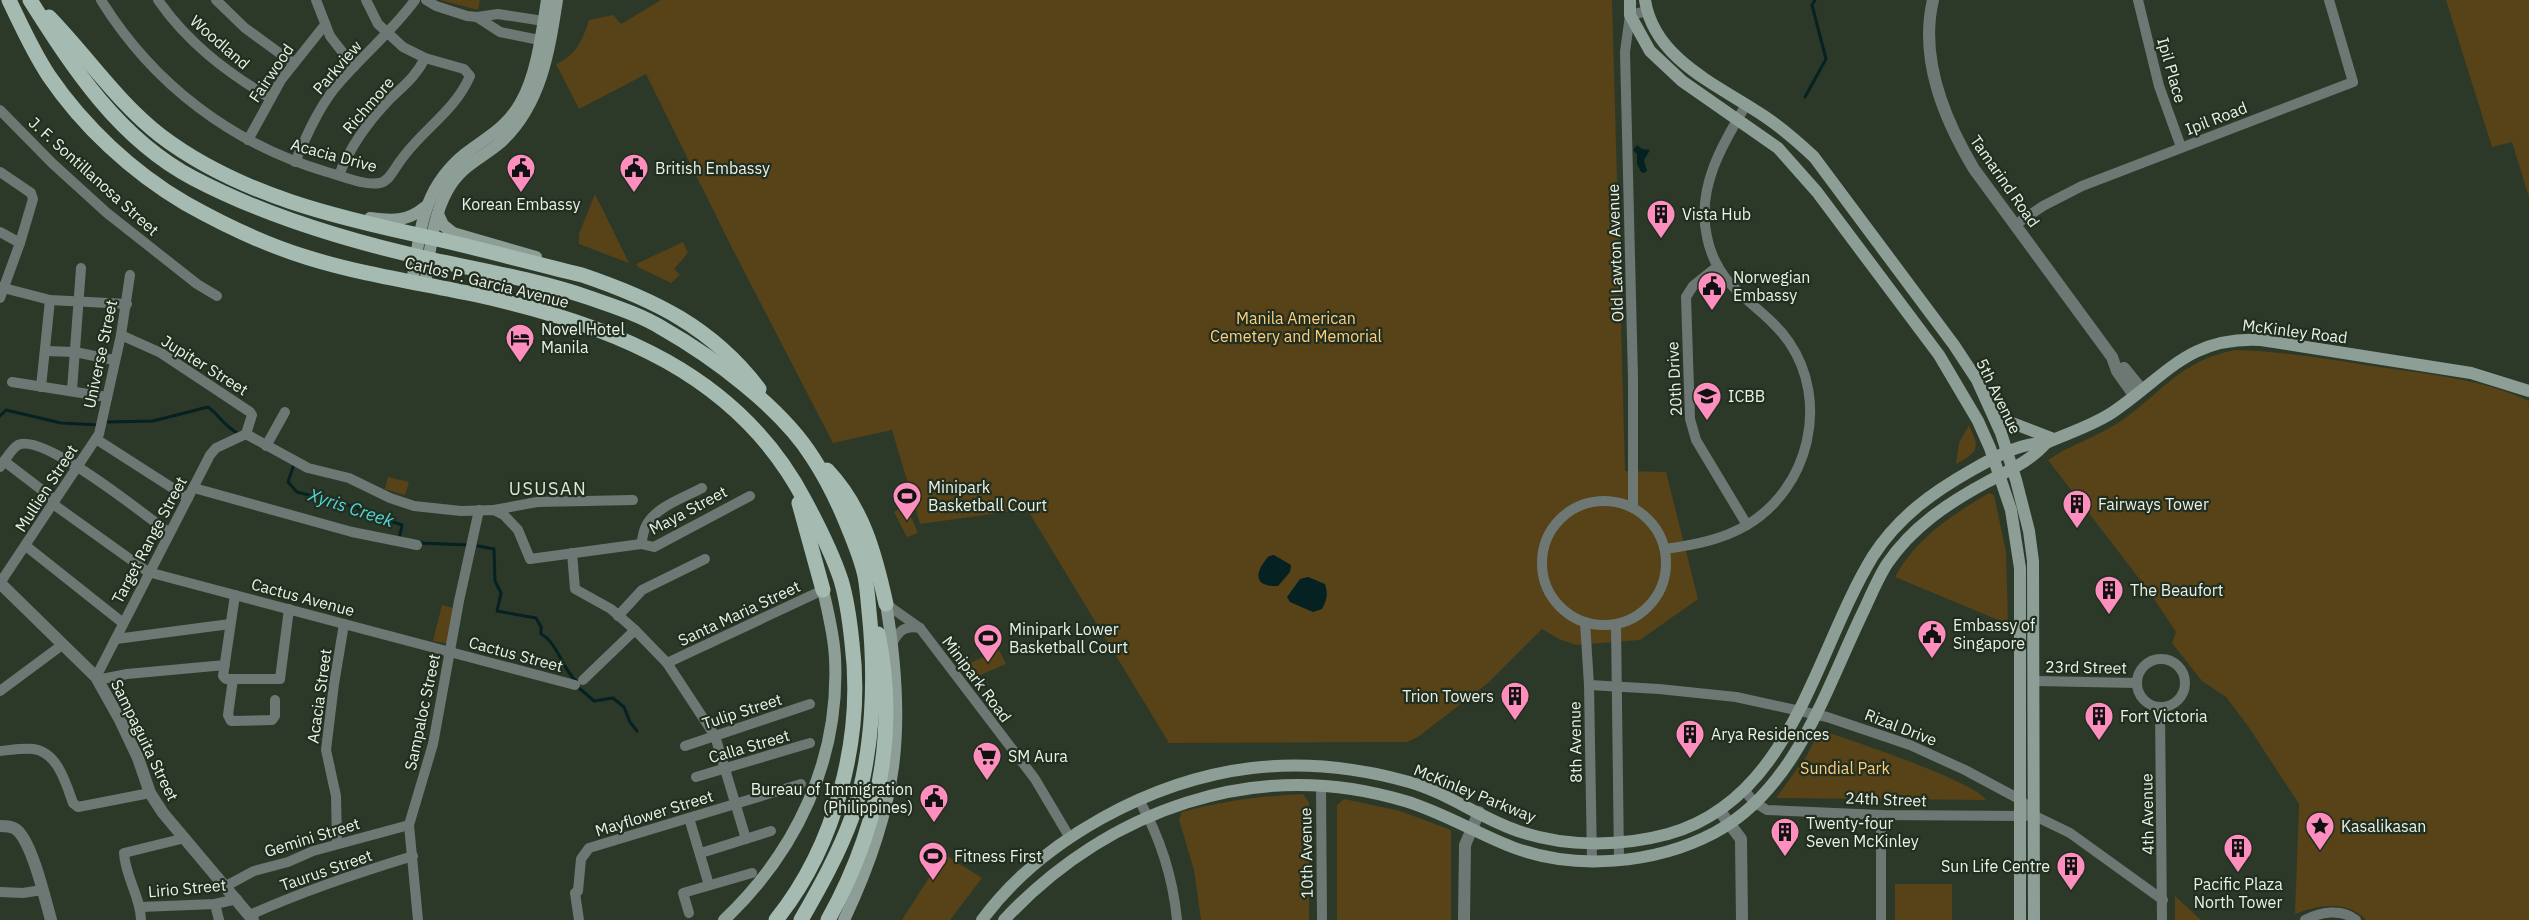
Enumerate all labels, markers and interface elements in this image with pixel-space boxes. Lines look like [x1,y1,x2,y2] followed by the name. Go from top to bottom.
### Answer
[186,11,254,73] street label: Woodland
[2153,35,2191,105] street label: Ipil Place
[308,36,366,98] street label: Parkview
[244,40,298,106] street label: Fairwood
[338,72,398,138] street label: Richmore
[2182,97,2250,139] street label: Ipil Road
[25,112,163,240] street label: J. F. Sontillanosa Street
[1966,131,2044,231] street label: Tamarind Road
[289,134,379,176] street label: Acacia Drive
[505,152,537,194] public building icon: Korean Embassy
[618,152,650,194] public building icon: British Embassy
[655,158,770,178] place label: British Embassy
[1603,183,1627,322] street label: Old Lawton Avenue
[462,194,581,214] place label: Korean Embassy
[1645,198,1677,240] building icon: Vista Hub
[1682,204,1751,224] place label: Vista Hub
[403,252,571,312] street label: Carlos P. Garcia Avenue
[1733,267,1810,305] place label: Norwegian Embassy
[1696,270,1728,312] public building icon: Norwegian Embassy
[79,298,121,410] street label: Universe Street
[1210,308,1382,346] park label: Manila American Cemetery and Memorial
[2241,315,2349,347] street label: McKinley Road
[541,319,625,357] place label: Novel Hotel Manila
[504,322,536,364] hotel icon: Novel Hotel Manila
[158,330,252,400] street label: Jupiter Street
[1662,341,1686,417] street label: 20th Drive
[1972,355,2026,437] street label: 5th Avenue
[1691,380,1723,422] school or university icon: ICBB
[1728,386,1765,406] place label: ICBB
[10,441,82,535] street label: Mullien Street
[107,473,191,607] street label: Target Range Street
[509,477,587,500] district label: USUSAN
[928,477,1047,515] place label: Minipark Basketball Court
[891,480,923,522] sports icon: Minipark Basketball Court
[646,481,730,539] street label: Maya Street
[305,483,397,532] water label: Xyris Creek
[2061,488,2093,530] building icon: Fairways Tower
[2098,494,2209,514] place label: Fairways Tower
[249,574,357,620] street label: Cactus Avenue
[2093,574,2125,616] building icon: The Beaufort
[675,576,803,650] street label: Santa Maria Street
[2130,580,2223,600] place label: The Beaufort
[1953,615,2035,653] place label: Embassy of Singapore
[1916,618,1948,660] public building icon: Embassy of Singapore
[1009,619,1128,657] place label: Minipark Lower Basketball Court
[972,622,1004,664] sports icon: Minipark Lower Basketball Court
[467,632,565,676] street label: Cactus Street
[938,632,1016,726] street label: Minipark Road
[302,648,336,744] street label: Acacia Street
[400,652,444,772] street label: Sampaloc Street
[2045,656,2127,678] street label: 23rd Street
[107,676,183,804] street label: Sampaguita Street
[1499,680,1531,722] building icon: Trion Towers
[1402,686,1494,706] place label: Trion Towers
[700,689,784,733] street label: Tulip Street
[2083,700,2115,742] building icon: Fort Victoria
[1564,701,1586,783] street label: 8th Avenue
[1862,704,1940,750] street label: Rizal Drive
[2120,706,2208,726] place label: Fort Victoria
[1674,718,1706,760] building icon: Arya Residences
[1711,724,1830,744] place label: Arya Residences
[706,725,792,767] street label: Calla Street
[971,740,1003,782] supermarket icon: SM Aura
[1008,746,1068,766] place label: SM Aura
[1800,758,1890,778] park label: Sundial Park
[1411,759,1539,827] street label: McKinley Parkway
[2136,773,2158,855] street label: 4th Avenue
[751,779,913,817] place label: Bureau of Immigration (Philippines)
[918,782,950,824] public building icon: Bureau of Immigration (Philippines)
[593,786,715,840] street label: Mayflower Street
[1845,788,1927,810] street label: 24th Street
[1295,807,1317,899] street label: 10th Avenue
[2304,810,2336,852] place icon: Kasalikasan
[262,813,362,861] street label: Gemini Street
[1806,813,1919,851] place label: Twenty-four Seven McKinley
[1769,816,1801,858] building icon: Twenty-four Seven McKinley
[2341,816,2426,836] place label: Kasalikasan
[2222,832,2254,874] building icon: Pacific Plaza North Tower
[917,840,949,882] sports icon: Fitness First
[277,845,375,895] street label: Taurus Street
[954,846,1042,866] place label: Fitness First
[2055,850,2087,892] building icon: Sun Life Centre
[1941,856,2050,876] place label: Sun Life Centre
[2193,874,2283,912] place label: Pacific Plaza North Tower
[147,875,227,901] street label: Lirio Street

